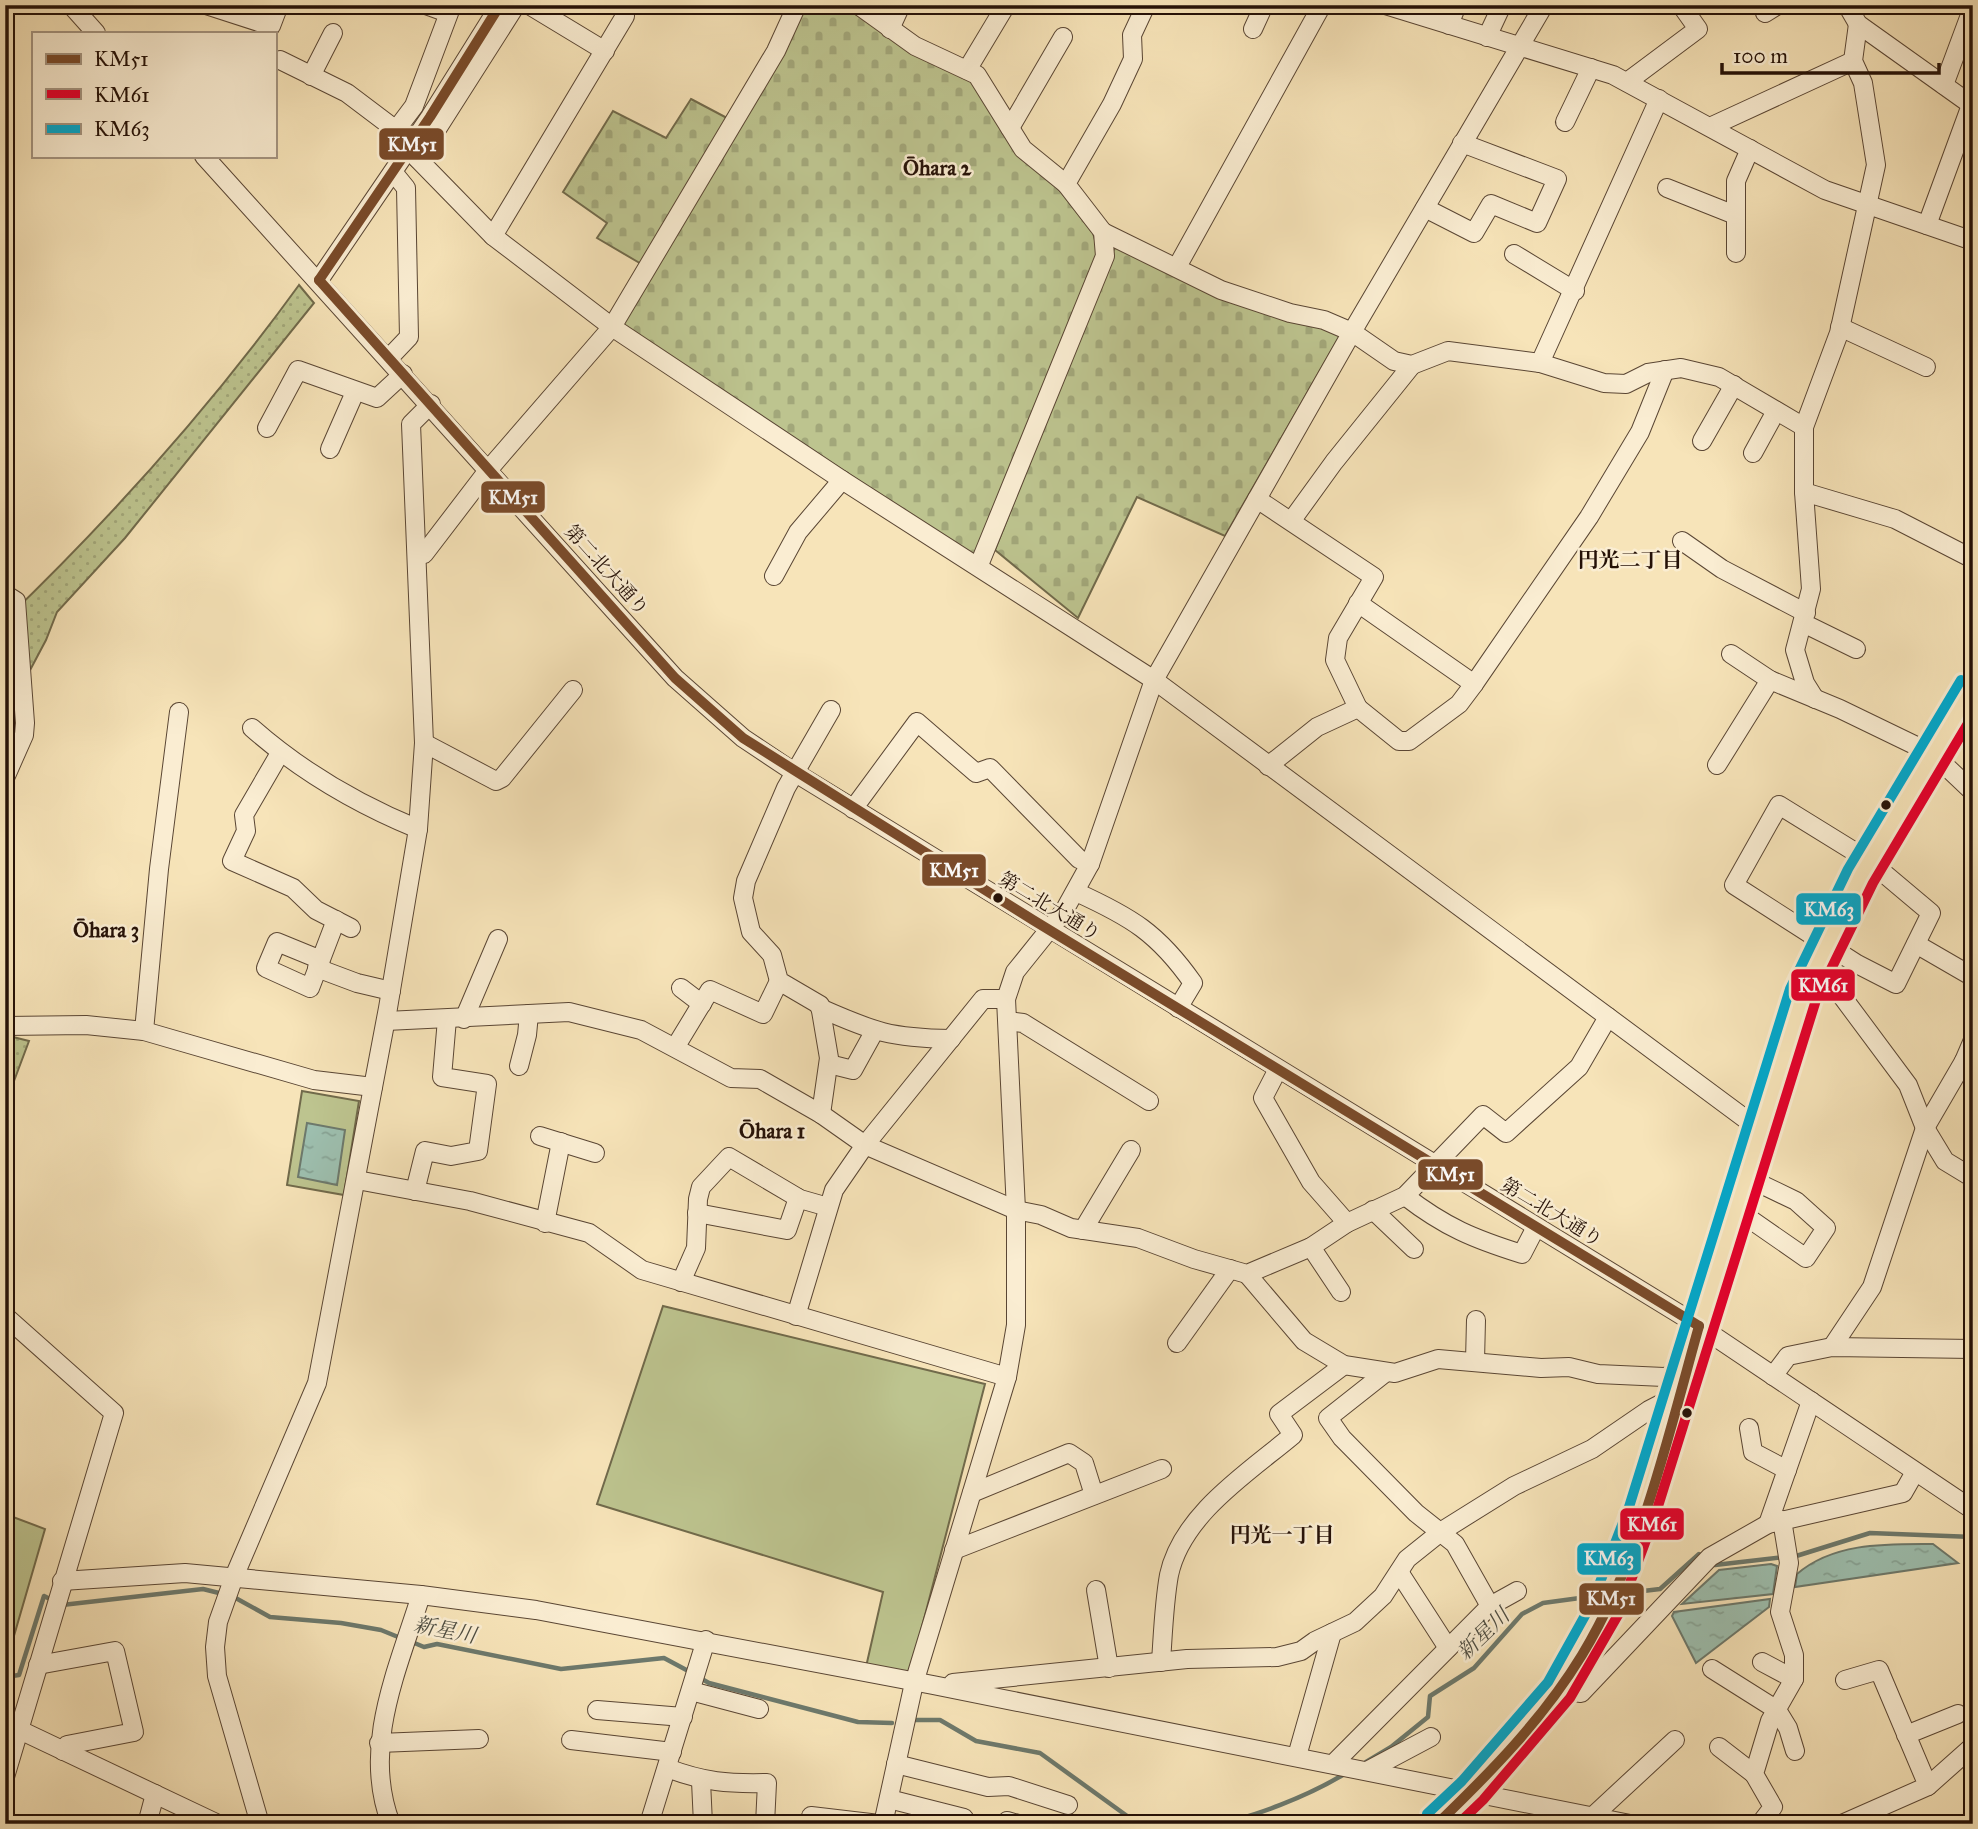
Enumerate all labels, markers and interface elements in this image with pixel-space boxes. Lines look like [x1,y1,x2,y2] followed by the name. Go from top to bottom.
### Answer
[32,32,276,158] legend
[1722,32,1940,76] scale bar
[1733,43,1788,69] text: 100 m
[94,46,149,72] text: KM51
[94,82,149,108] text: KM61
[94,116,150,142] text: KM63
[378,127,445,161] line badge: KM51
[387,133,437,156] text: KM51
[903,155,972,181] district label: Ōhara 2
[480,480,546,514] line badge: KM51
[488,486,538,509] text: KM51
[560,520,654,620] street label: 第二北大通り
[1578,547,1683,573] district label: 円光二丁目
[1879,798,1893,812] unlabelled marker
[921,853,987,887] line badge: KM51
[929,859,979,882] text: KM51
[995,867,1105,945] street label: 第二北大通り
[991,891,1005,905] unlabelled marker
[1795,892,1862,926] line badge: KM63
[1804,898,1854,922] text: KM63
[73,917,139,943] district label: Ōhara 3
[1790,968,1856,1002] line badge: KM61
[1798,974,1849,997] text: KM61
[739,1118,805,1144] district label: Ōhara 1
[1417,1158,1484,1191] line badge: KM51
[1425,1163,1475,1186] text: KM51
[1497,1173,1607,1251] street label: 第二北大通り
[1680,1406,1694,1420] unlabelled marker
[1619,1507,1685,1541] line badge: KM61
[1627,1513,1678,1536] text: KM61
[1230,1522,1335,1548] district label: 円光一丁目
[1576,1542,1642,1576] line badge: KM63
[1584,1547,1634,1571] text: KM63
[1578,1582,1645,1616] line badge: KM51
[1586,1587,1636,1610] text: KM51
[1451,1601,1516,1665] water label: 新星川
[412,1611,480,1649] water label: 新星川

